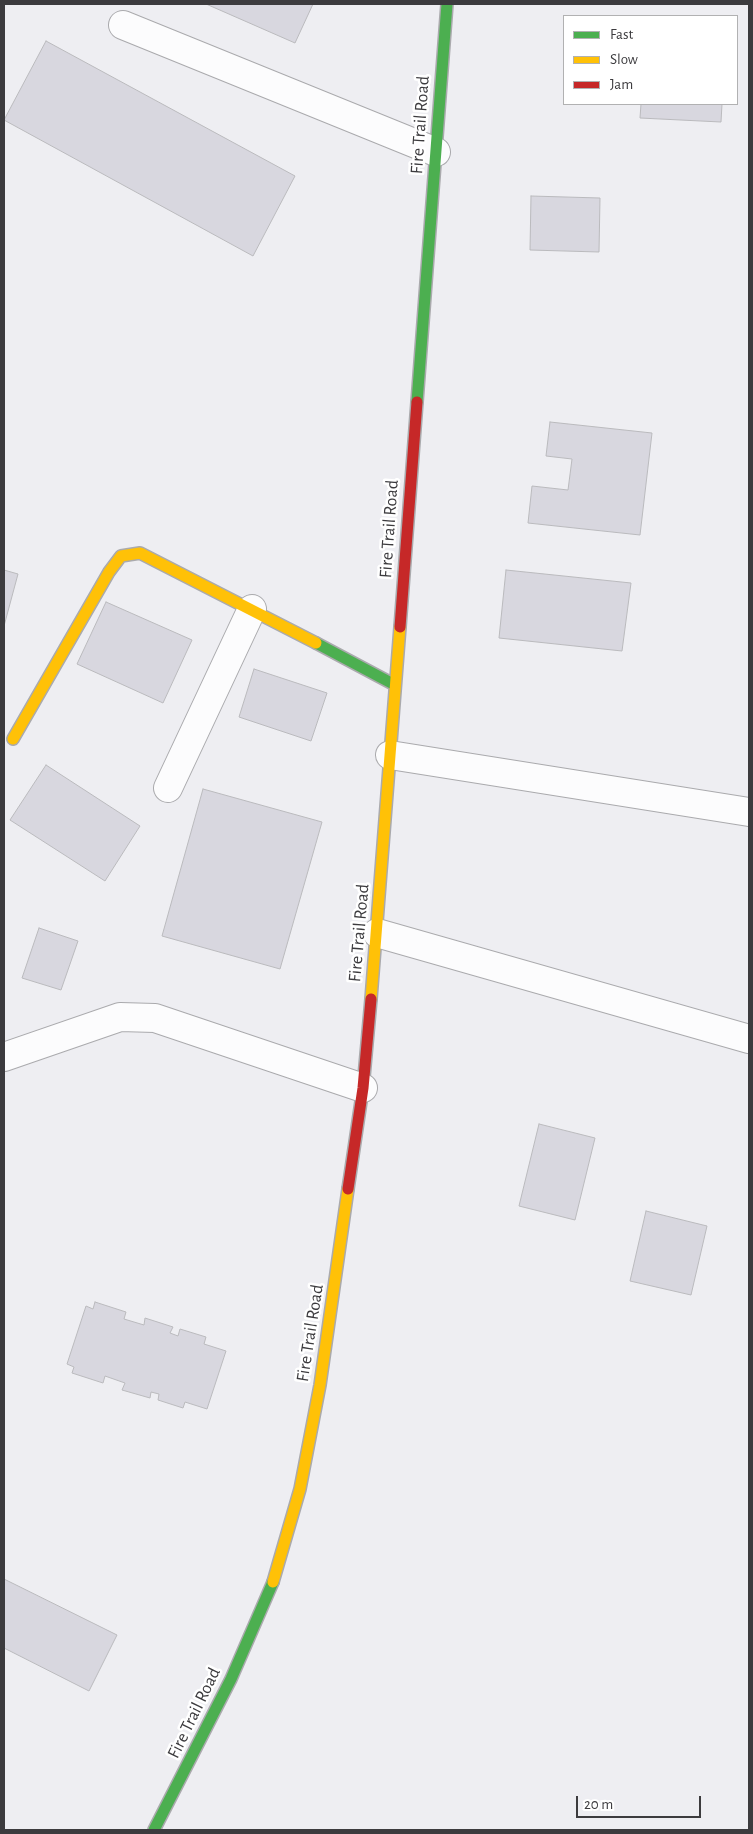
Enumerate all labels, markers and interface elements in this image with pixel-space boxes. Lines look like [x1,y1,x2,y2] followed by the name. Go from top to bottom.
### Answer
[563,15,738,105] legend
[610,27,633,42] text: Fast
[610,52,638,67] text: Slow
[406,75,434,175] street label: Fire Trail Road
[610,77,633,92] text: Jam
[375,479,403,579] street label: Fire Trail Road
[344,883,374,983] street label: Fire Trail Road
[292,1283,328,1383] street label: Fire Trail Road
[163,1664,225,1762] street label: Fire Trail Road
[578,1786,703,1818] scale bar
[584,1797,613,1812] text: 20 m

